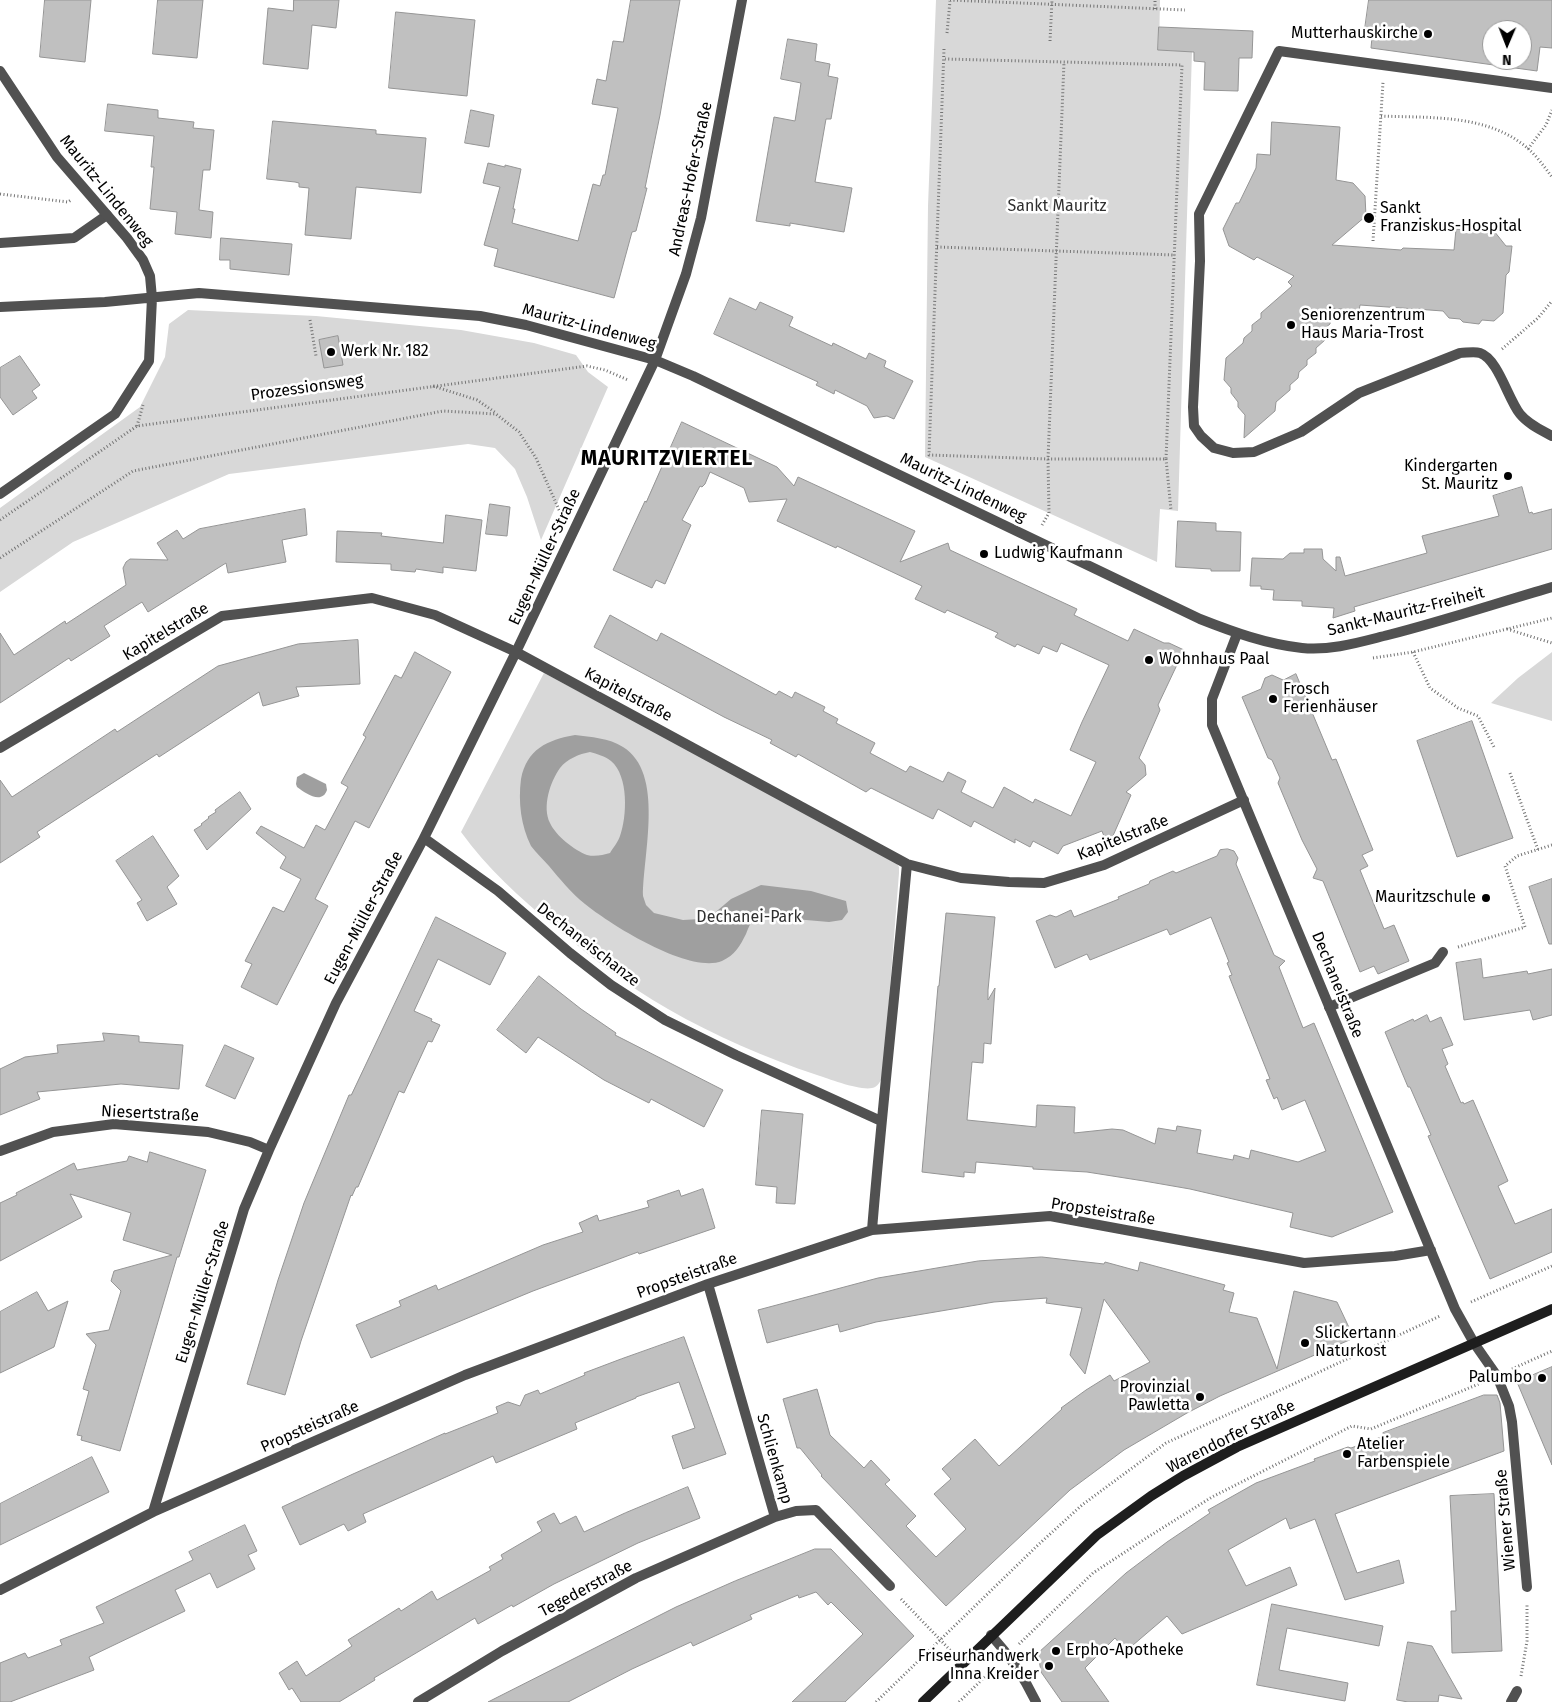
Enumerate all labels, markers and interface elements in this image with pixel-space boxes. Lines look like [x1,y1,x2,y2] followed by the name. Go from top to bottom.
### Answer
[1482,20,1532,70] north arrow
[1291,24,1418,44] place label: Mutterhauskirche
[1422,28,1434,40] marker: Mutterhauskirche
[1502,51,1512,68] text: N
[665,100,717,258] street label: Andreas-Hofer-Straße
[55,131,157,251] street label: Mauritz-Lindenweg
[1008,197,1106,217] park label: Sankt Mauritz
[1380,199,1522,237] place label: Sankt Franziskus-Hospital
[1362,211,1376,225] marker: Sankt Franziskus-Hospital
[520,300,658,354] street label: Mauritz-Lindenweg
[1301,306,1425,344] place label: Seniorenzentrum Haus Maria-Trost
[1285,319,1297,331] marker: Seniorenzentrum Haus Maria-Trost
[341,342,429,362] place label: Werk Nr. 182
[325,346,337,358] marker: Werk Nr. 182
[250,371,364,405] street label: Prozessionsweg
[579,446,755,472] district label: MAURITZVIERTEL
[897,449,1029,527] street label: Mauritz-Lindenweg
[1404,457,1498,495] place label: Kindergarten St. Mauritz
[1502,470,1514,482] marker: Kindergarten St. Mauritz
[505,486,585,628] street label: Eugen-Müller-Straße
[994,544,1123,564] place label: Ludwig Kaufmann
[978,548,990,560] marker: Ludwig Kaufmann
[1326,583,1486,641] street label: Sankt-Mauritz-Freiheit
[120,599,212,665] street label: Kapitelstraße
[1159,650,1270,670] place label: Wohnhaus Paal
[1143,654,1155,666] marker: Wohnhaus Paal
[581,664,675,726] street label: Kapitelstraße
[1283,680,1378,718] place label: Frosch Ferienhäuser
[1267,693,1279,705] marker: Frosch Ferienhäuser
[1075,811,1171,865] street label: Kapitelstraße
[321,848,407,988] street label: Eugen-Müller-Straße
[1375,888,1476,908] place label: Mauritzschule
[1480,892,1492,904] marker: Mauritzschule
[533,899,643,991] street label: Dechaneischanze
[696,908,802,928] park label: Dechanei-Park
[1307,929,1367,1041] street label: Dechaneistraße
[101,1102,199,1126] street label: Niesertstraße
[1049,1194,1157,1230] street label: Propsteistraße
[172,1218,234,1366] street label: Eugen-Müller-Straße
[634,1249,740,1303] street label: Propsteistraße
[1315,1324,1397,1362] place label: Slickertann Naturkost
[1299,1337,1311,1349] marker: Slickertann Naturkost
[1468,1368,1532,1388] place label: Palumbo
[1536,1372,1548,1384] marker: Palumbo
[1120,1378,1190,1416] place label: Provinzial Pawletta
[1194,1391,1206,1403] marker: Provinzial Pawletta
[1164,1396,1298,1478] street label: Warendorfer Straße
[258,1397,362,1457] street label: Propsteistraße
[752,1412,796,1506] street label: Schlienkamp
[1357,1435,1450,1473] place label: Atelier Farbenspiele
[1341,1448,1353,1460] marker: Atelier Farbenspiele
[1492,1468,1520,1572] street label: Wiener Straße
[536,1556,636,1622] street label: Tegederstraße
[1066,1641,1184,1661] place label: Erpho-Apotheke
[1050,1645,1062,1657] marker: Erpho-Apotheke
[918,1647,1039,1685] place label: Friseurhandwerk Inna Kreider
[1043,1660,1055,1672] marker: Friseurhandwerk Inna Kreider

